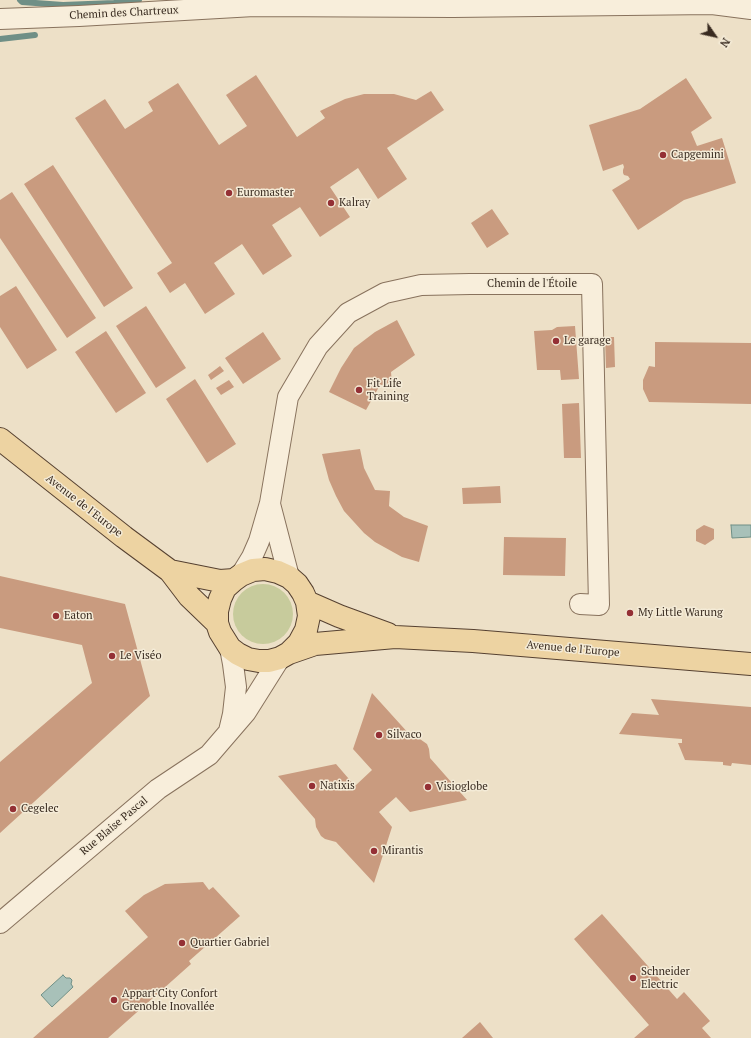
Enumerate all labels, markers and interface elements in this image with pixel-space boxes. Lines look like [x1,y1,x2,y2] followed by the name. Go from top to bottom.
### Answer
[69,4,179,22] street label: Chemin des Chartreux
[695,16,735,56] north arrow
[717,35,733,50] text: N
[671,148,724,162] place label: Capgemini
[658,150,668,160] marker: Capgemini
[237,186,294,200] place label: Euromaster
[224,188,234,198] marker: Euromaster
[339,196,370,210] place label: Kalray
[326,198,336,208] marker: Kalray
[487,277,577,291] street label: Chemin de l'Étoile
[564,334,611,348] place label: Le garage
[551,336,561,346] marker: Le garage
[367,377,409,403] place label: Fit Life Training
[354,385,364,395] marker: Fit Life Training
[43,472,125,540] street label: Avenue de l'Europe
[638,606,723,620] place label: My Little Warung
[625,608,635,618] marker: My Little Warung
[64,609,93,623] place label: Eaton
[51,611,61,621] marker: Eaton
[526,638,620,660] street label: Avenue de l'Europe
[120,649,161,663] place label: Le Viséo
[107,651,117,661] marker: Le Viséo
[387,728,422,742] place label: Silvaco
[374,730,384,740] marker: Silvaco
[320,779,355,793] place label: Natixis
[436,780,488,794] place label: Visioglobe
[307,781,317,791] marker: Natixis
[423,782,433,792] marker: Visioglobe
[77,794,151,858] street label: Rue Blaise Pascal
[21,802,59,816] place label: Cegelec
[8,804,18,814] marker: Cegelec
[382,844,423,858] place label: Mirantis
[369,846,379,856] marker: Mirantis
[190,936,270,950] place label: Quartier Gabriel
[177,938,187,948] marker: Quartier Gabriel
[641,965,690,991] place label: Schneider Electric
[628,973,638,983] marker: Schneider Electric
[122,987,218,1013] place label: Appart'City Confort Grenoble Inovallée
[109,995,119,1005] marker: Appart'City Confort Grenoble Inovallée

